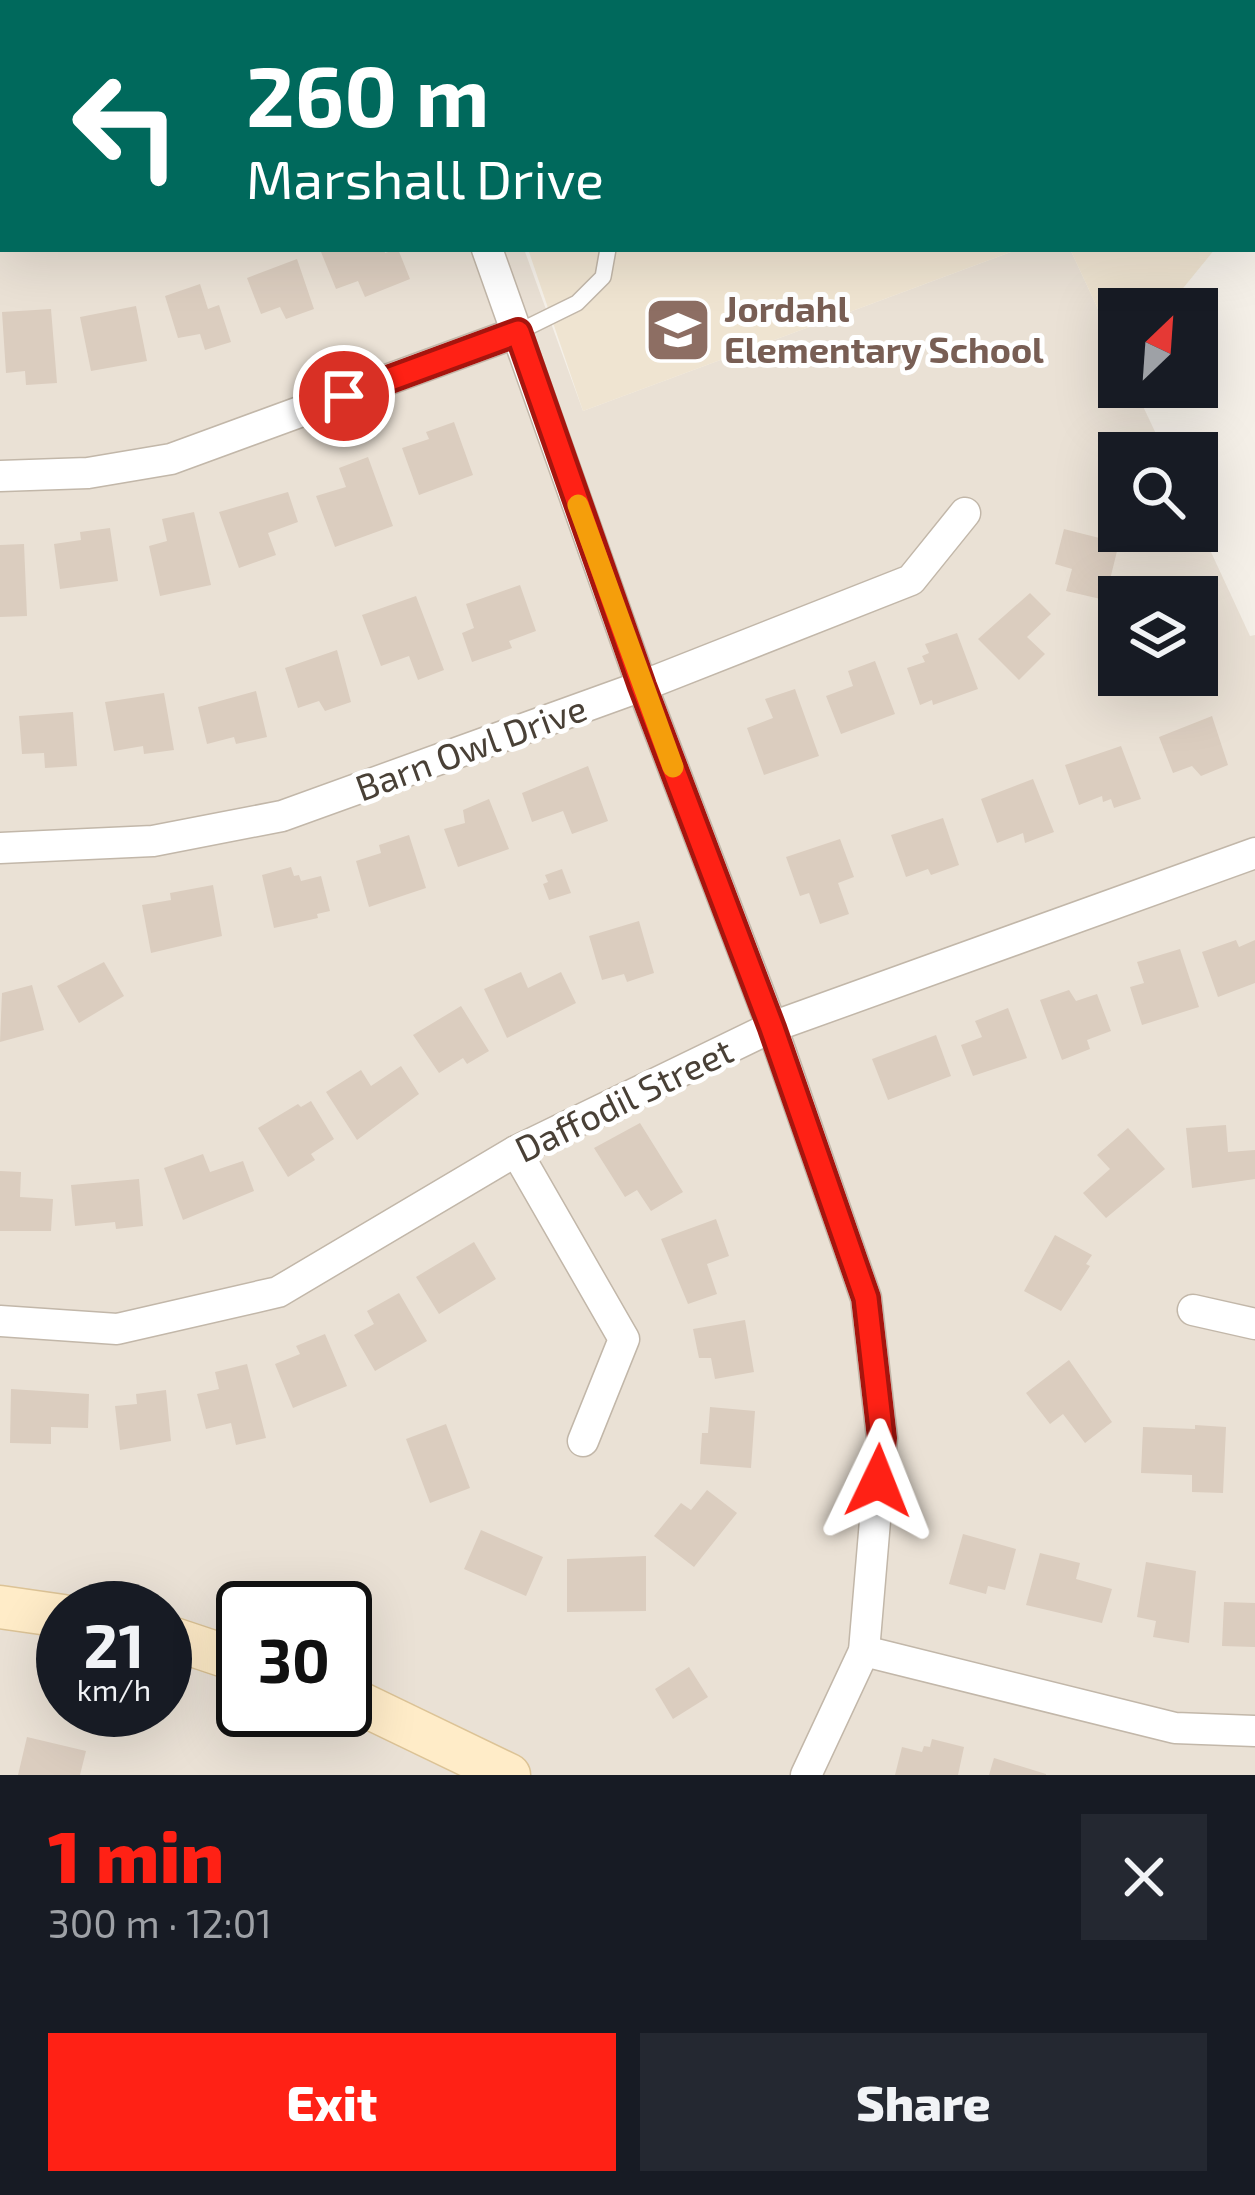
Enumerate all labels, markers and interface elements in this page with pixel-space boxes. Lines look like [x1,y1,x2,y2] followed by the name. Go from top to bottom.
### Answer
[246,43,490,144] text: 260 m
[48,48,204,204] icon: left
[246,145,604,210] text: Marshall Drive
[724,286,1044,371] place label: Jordahl Elementary School
[1098,288,1218,408] north arrow
[1098,288,1218,696] map controls
[643,295,713,365] school or university icon: Jordahl Elementary School
[293,345,395,447] pin
[311,363,377,429] icon: arrive
[1098,432,1218,552] button: search
[1098,576,1218,696] button: layers
[349,685,592,808] street label: Barn Owl Drive
[507,1027,739,1170] street label: Daffodil Street
[815,1418,941,1544] position arrow
[216,1581,372,1737] speed limit sign: 30
[84,1608,144,1680] text: 21
[77,1671,151,1707] text: km/h
[48,1811,224,1897] text: 1 min
[1081,1814,1207,1940] button: close
[48,1899,272,1946] text: 300 m · 12:01
[48,2033,616,2171] button: Exit
[640,2033,1207,2171] button: Share

